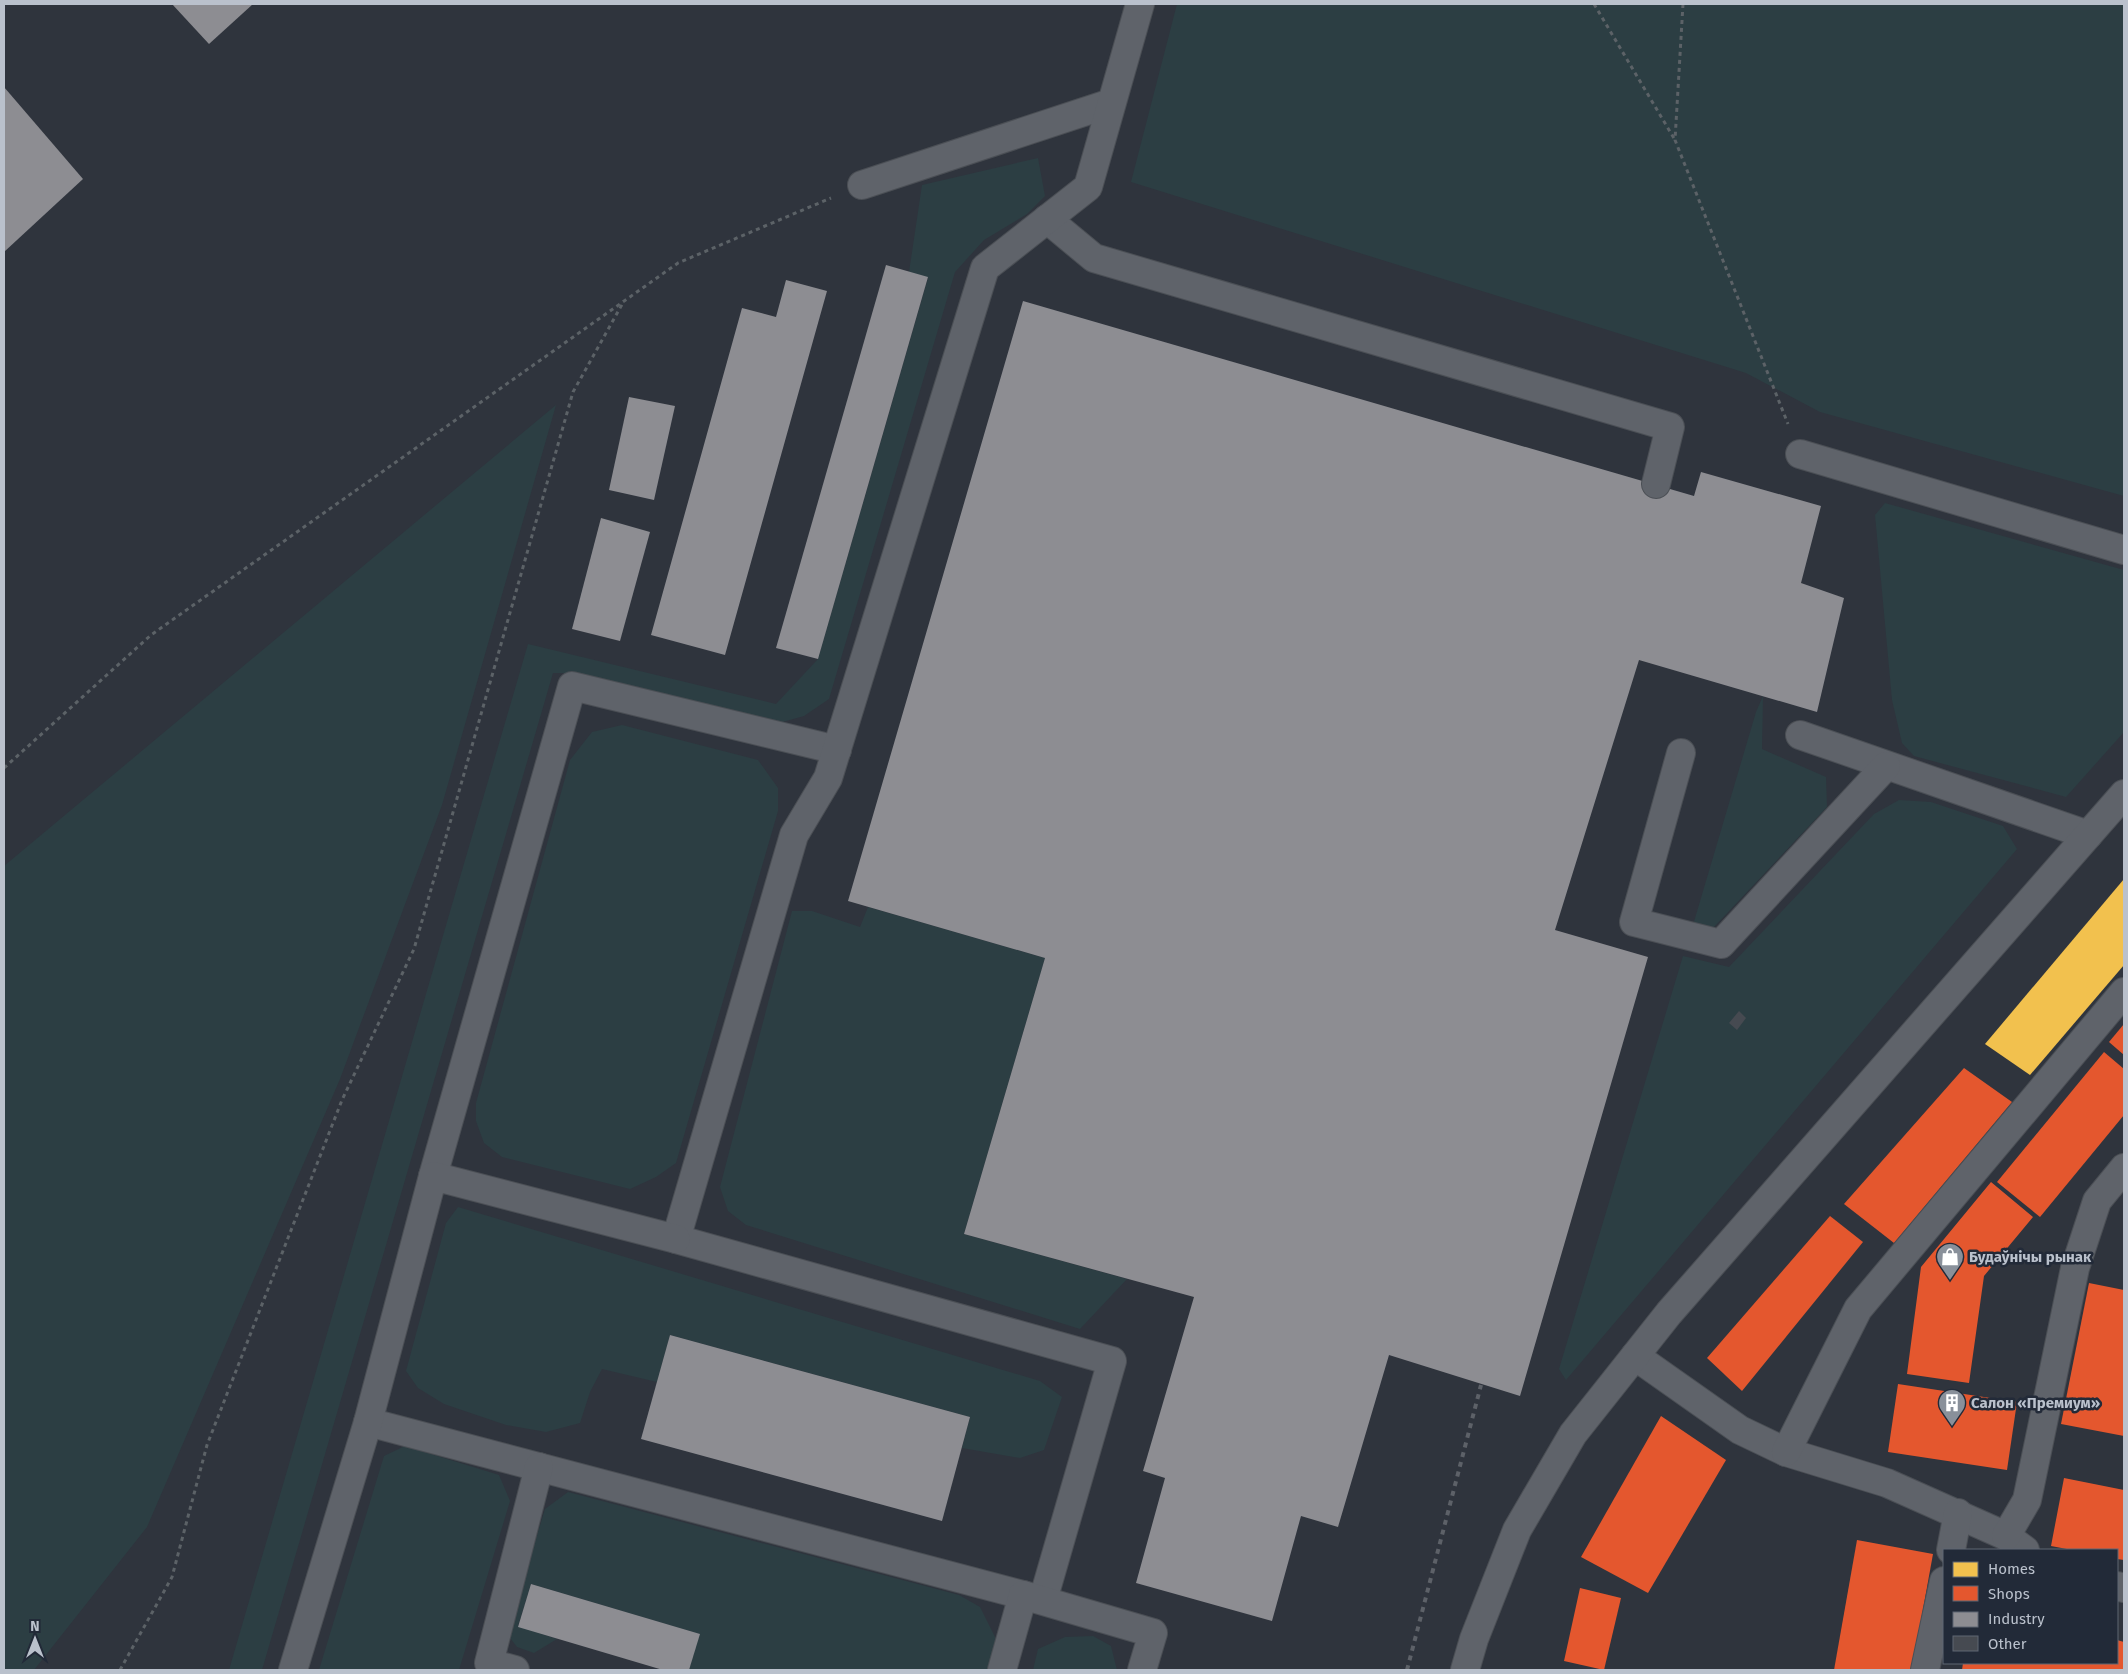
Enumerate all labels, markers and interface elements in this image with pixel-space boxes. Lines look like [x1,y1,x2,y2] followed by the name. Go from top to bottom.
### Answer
[1935,1242,1965,1281] shop icon: Будаўнічы рынак
[1969,1248,2092,1266] place label: Будаўнічы рынак
[1937,1388,1967,1427] building icon: Салон «Премиум»
[1971,1394,2100,1412] place label: Салон «Премиум»
[1943,1549,2118,1664] legend
[1988,1560,2035,1578] text: Homes
[1988,1585,2030,1603] text: Shops
[1988,1610,2045,1628] text: Industry
[10,1614,60,1664] north arrow
[30,1618,40,1635] text: N
[1988,1635,2027,1653] text: Other

